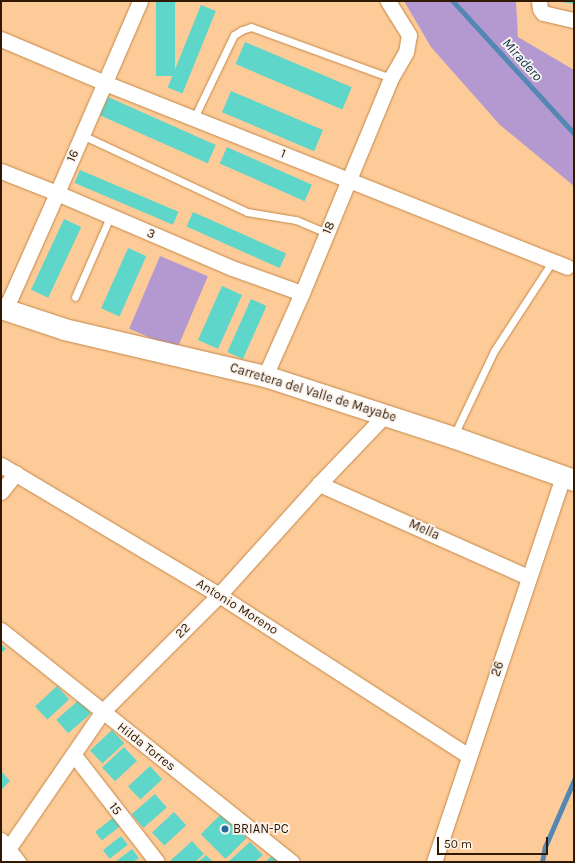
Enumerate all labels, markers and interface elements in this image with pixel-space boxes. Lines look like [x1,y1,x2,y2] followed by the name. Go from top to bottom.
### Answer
[498,35,546,85] water label: Miradero
[278,146,288,162] street label: 1
[64,148,82,164] street label: 16
[319,219,339,237] street label: 18
[144,225,158,243] street label: 3
[228,360,398,426] street label: Carretera del Valle de Mayabe
[406,516,442,544] street label: Mella
[193,576,281,638] street label: Antonio Moreno
[172,620,194,642] street label: 22
[488,659,508,679] street label: 26
[114,719,178,775] street label: Hilda Torres
[105,800,125,818] street label: 15
[233,821,289,837] place label: BRIAN-PC
[220,824,230,834] marker: BRIAN-PC
[439,829,550,855] scale bar
[444,837,472,851] text: 50 m

